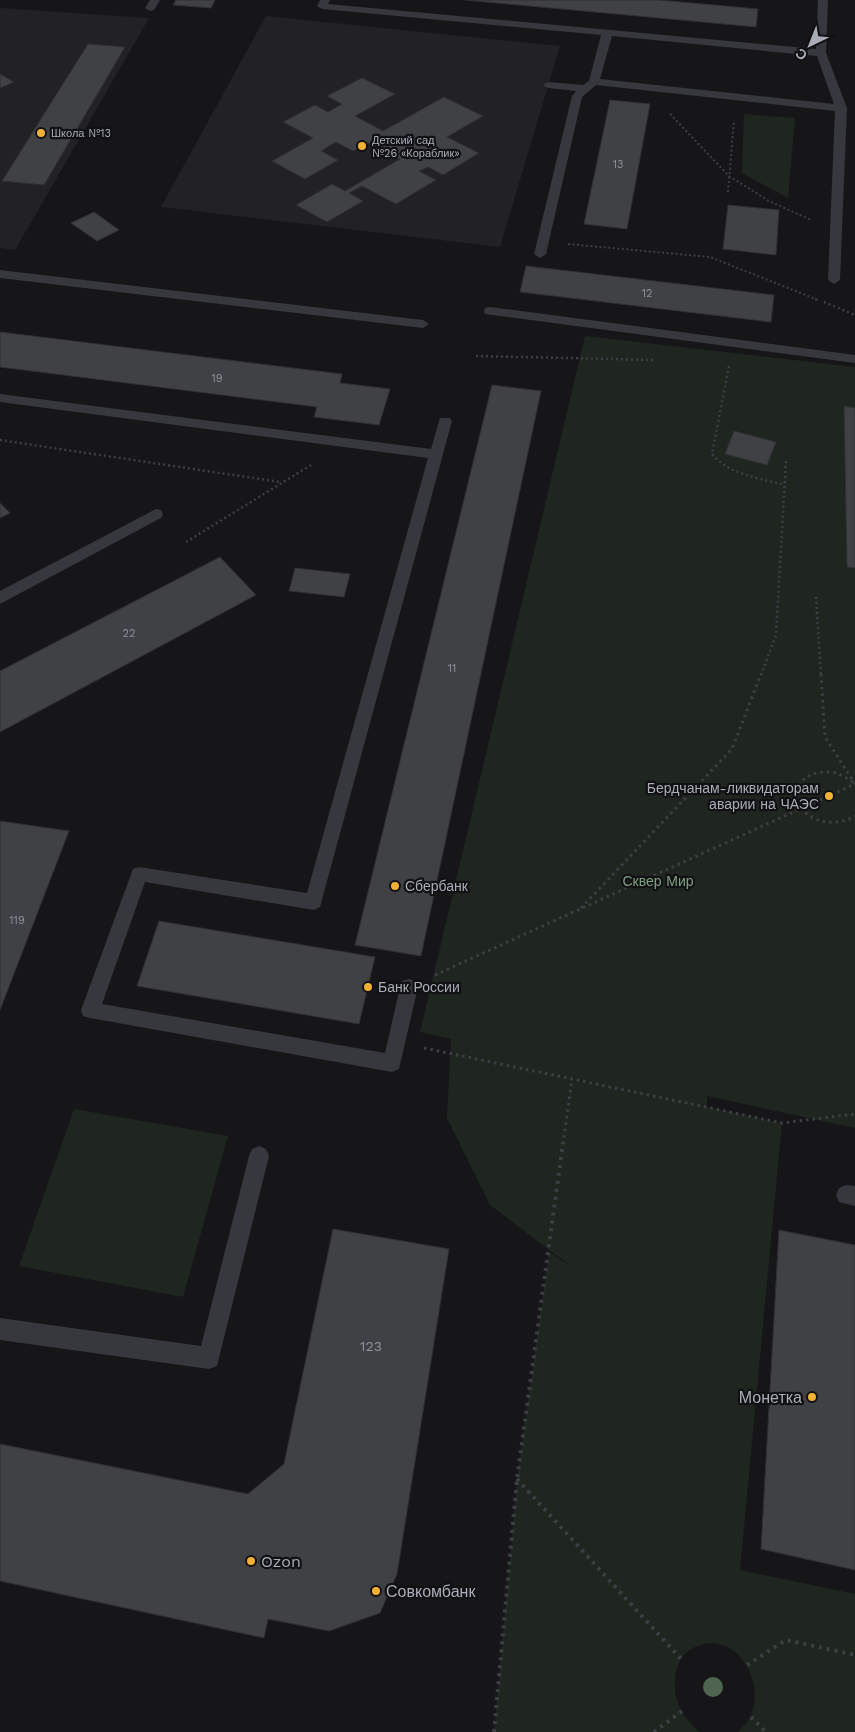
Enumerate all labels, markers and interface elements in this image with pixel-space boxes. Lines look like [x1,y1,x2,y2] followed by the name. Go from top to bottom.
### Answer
[785,20,835,70] north arrow
[792,45,810,64] text: С
[35,127,47,139] marker: Школа №13
[51,127,111,140] place label: Школа №13
[372,134,460,160] place label: Детский сад №26 «Кораблик»
[356,140,368,152] marker: Детский сад №26 «Кораблик»
[613,158,623,171] house number: 13
[642,287,652,300] house number: 12
[211,372,223,385] house number: 19
[123,627,135,640] house number: 22
[448,662,456,675] house number: 11
[647,780,819,812] place label: Бердчанам-ликвидаторам аварии на ЧАЭС
[823,790,835,802] marker: Бердчанам-ликвидаторам аварии на ЧАЭС
[622,873,694,889] park label: Сквер Мир
[405,878,469,894] place label: Сбербанк
[389,880,401,892] marker: Сбербанк
[9,914,25,927] house number: 119
[378,979,460,995] place label: Банк России
[362,981,374,993] marker: Банк России
[360,1338,382,1354] house number: 123
[739,1388,802,1407] place label: Монетка
[806,1391,818,1403] marker: Монетка
[261,1552,301,1571] place label: Ozon
[245,1555,257,1567] marker: Ozon
[386,1582,476,1601] place label: Совкомбанк
[370,1585,382,1597] marker: Совкомбанк

